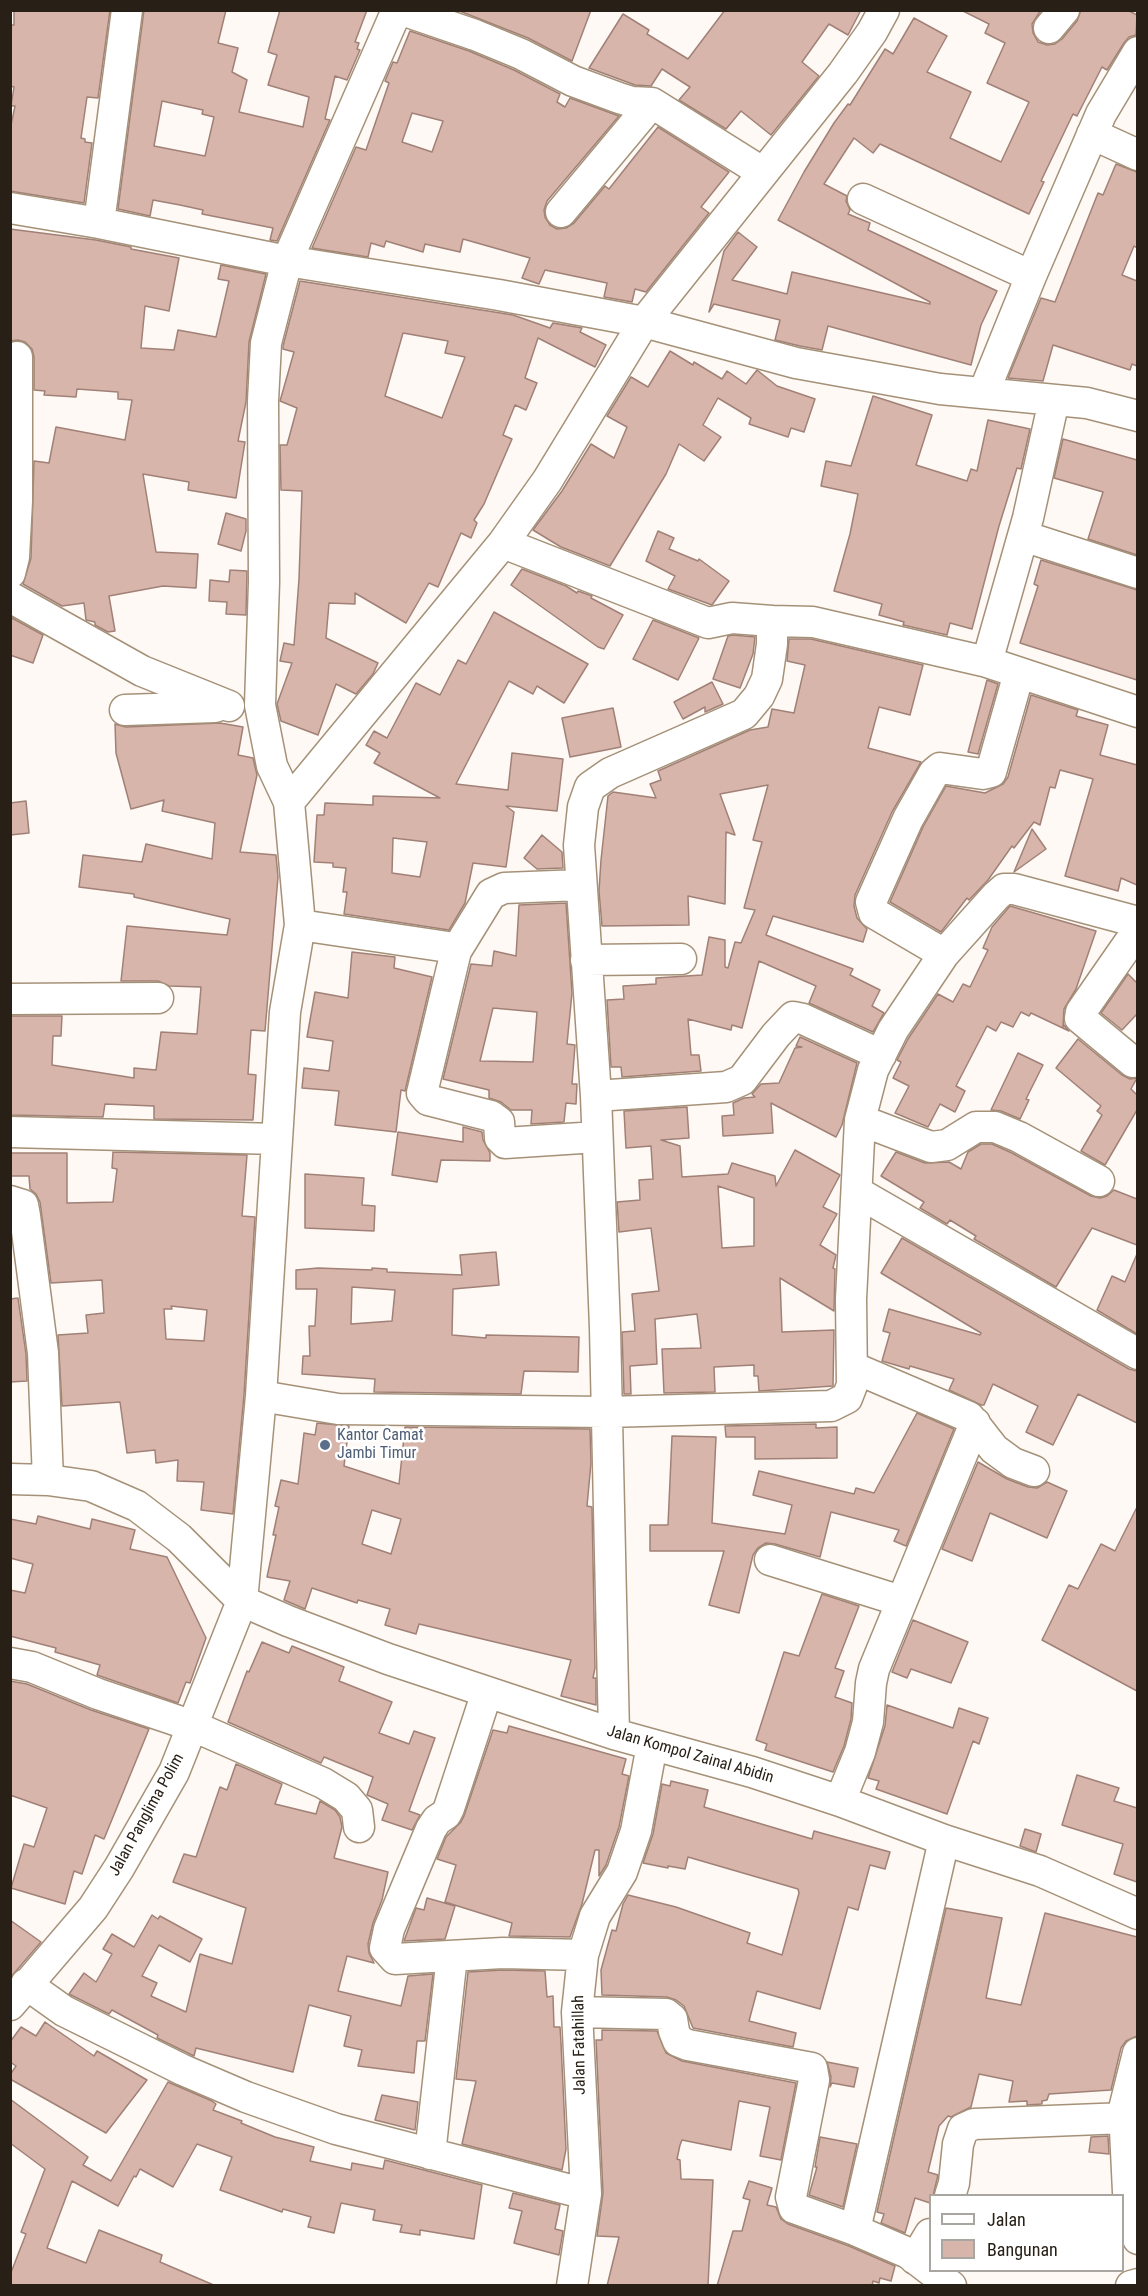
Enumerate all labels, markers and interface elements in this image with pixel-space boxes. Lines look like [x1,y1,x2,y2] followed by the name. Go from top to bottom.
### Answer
[337,1426,423,1464] place label: Kantor Camat Jambi Timur
[318,1438,332,1452] marker: Kantor Camat Jambi Timur
[604,1722,776,1788] street label: Jalan Kompol Zainal Abidin
[105,1750,189,1880] street label: Jalan Panglima Polim
[570,1995,590,2095] street label: Jalan Fatahillah
[929,2194,1124,2272] legend
[987,2209,1026,2230] text: Jalan
[987,2239,1058,2260] text: Bangunan

